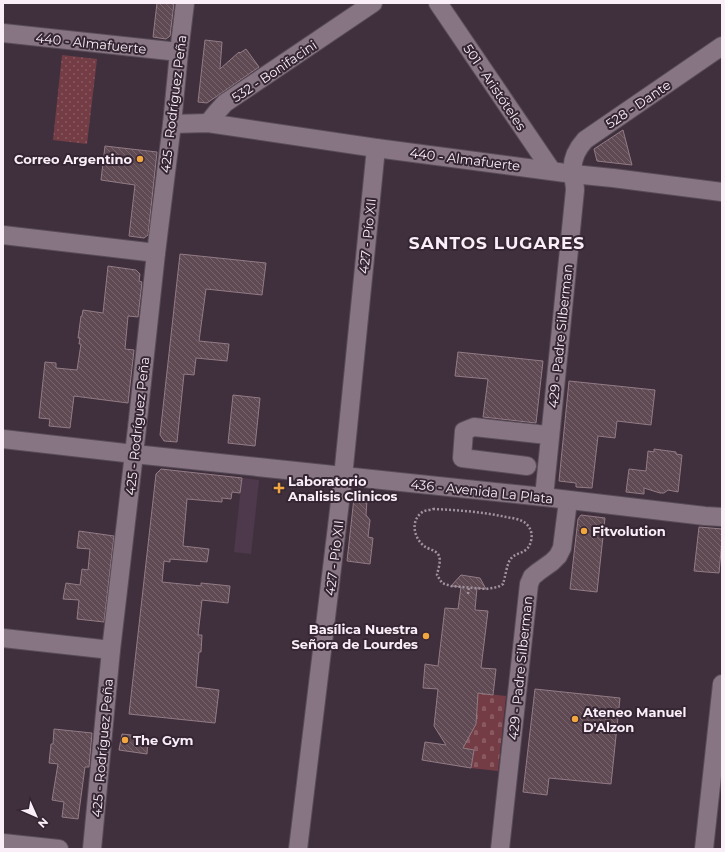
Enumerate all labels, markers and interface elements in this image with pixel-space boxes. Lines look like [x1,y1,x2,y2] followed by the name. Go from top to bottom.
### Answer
[35,29,147,57] street label: 440 - Almafuerte
[157,34,189,174] street label: 425 - Rodríguez Peña
[229,37,319,105] street label: 532 - Bonifacini
[460,41,530,133] street label: 501 - Aristóteles
[603,76,674,132] street label: 528 - Dante
[409,144,521,174] street label: 440 - Almafuerte
[14,151,132,167] place label: Correo Argentino
[135,154,145,164] marker: Correo Argentino
[355,197,379,275] street label: 427 - Pío XII
[409,233,585,253] district label: SANTOS LUGARES
[544,263,576,409] street label: 429 - Padre Silberman
[122,356,152,496] street label: 425 - Rodríguez Peña
[287,473,397,504] place label: Laboratorio Analisis Clinicos
[410,476,554,506] street label: 436 - Avenida La Plata
[273,482,285,494] marker: Laboratorio Analisis Clinicos
[321,519,347,597] street label: 427 - Pío XII
[592,523,666,539] place label: Fitvolution
[579,526,589,536] marker: Fitvolution
[504,595,536,741] street label: 429 - Padre Silberman
[291,621,418,652] place label: Basílica Nuestra Señora de Lourdes
[421,631,431,641] marker: Basílica Nuestra Señora de Lourdes
[88,678,116,818] street label: 425 - Rodríguez Peña
[582,704,686,735] place label: Ateneo Manuel D'Alzon
[570,714,580,724] marker: Ateneo Manuel D'Alzon
[133,732,193,748] place label: The Gym
[120,735,130,745] marker: The Gym
[16,796,56,836] north arrow
[35,815,51,831] text: N

